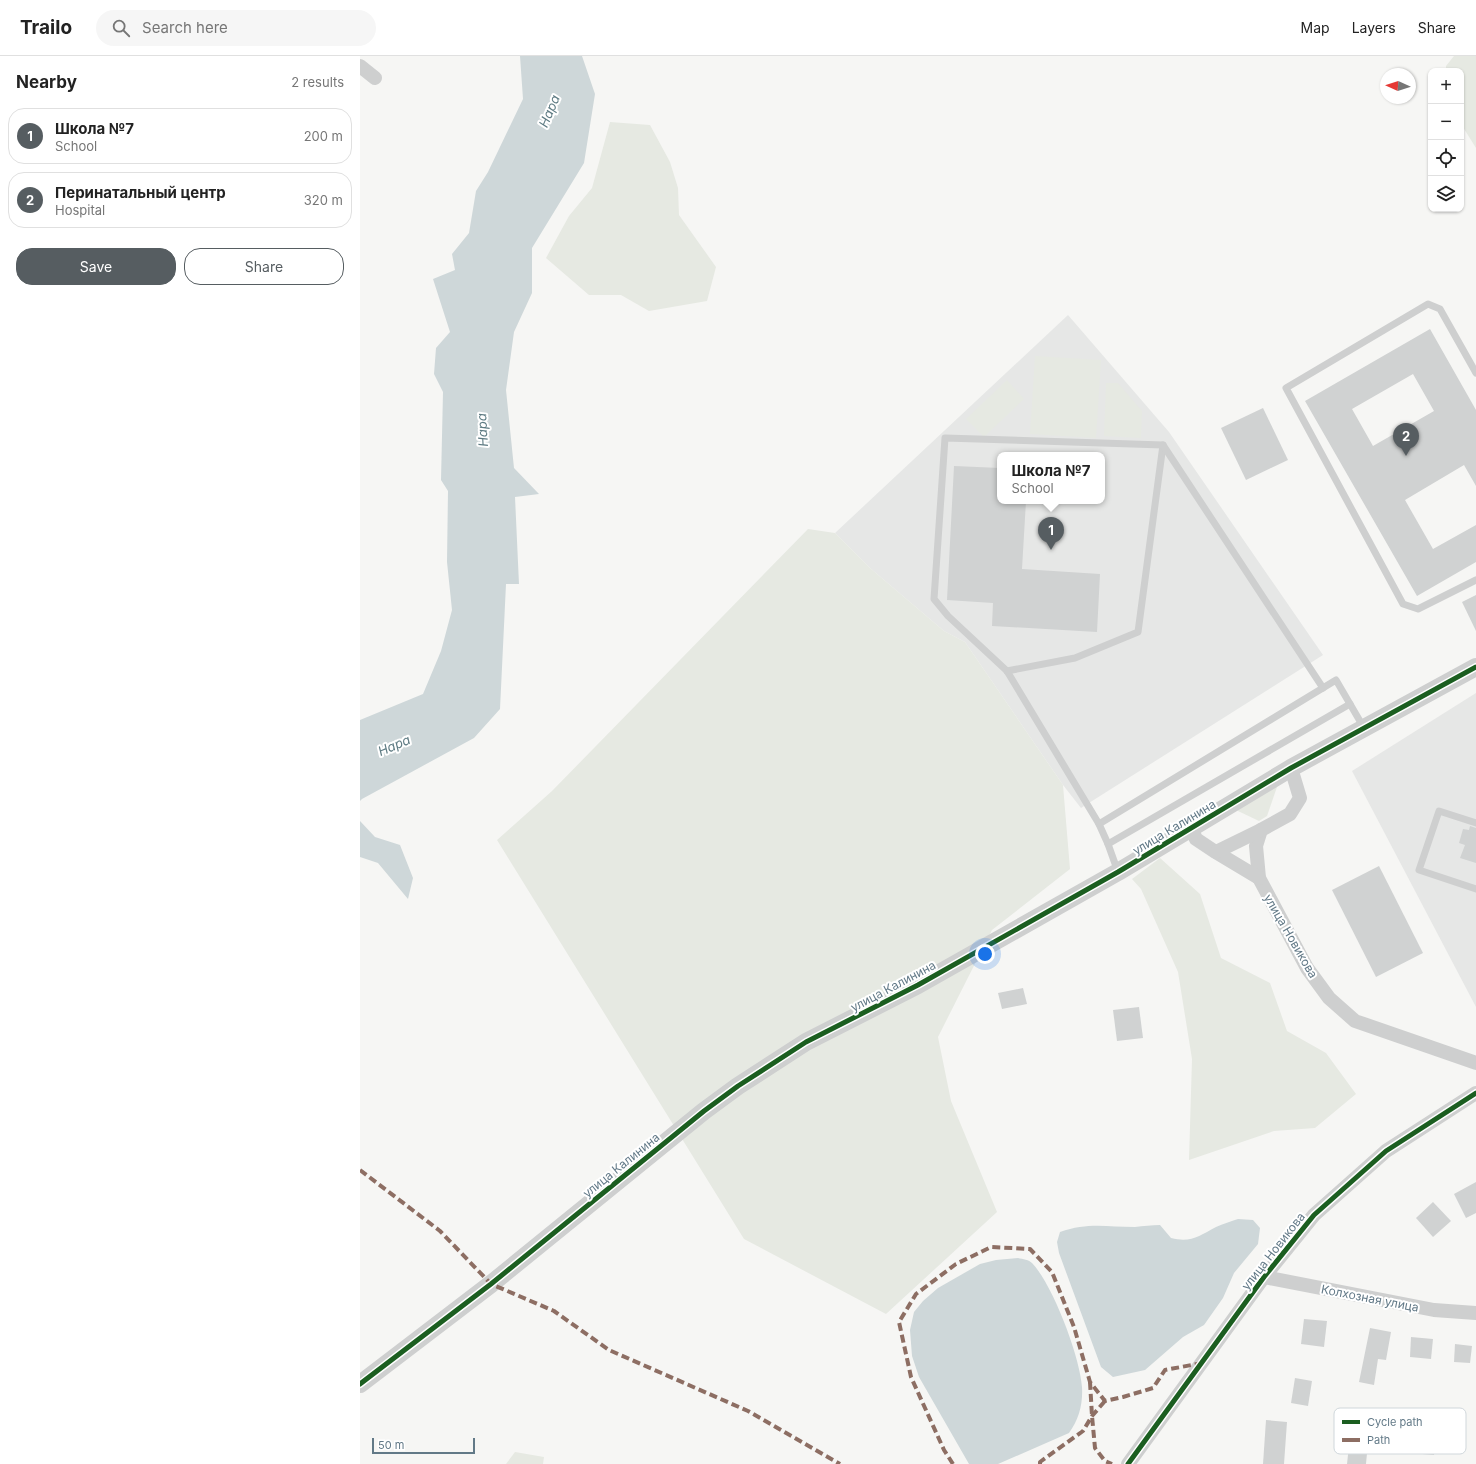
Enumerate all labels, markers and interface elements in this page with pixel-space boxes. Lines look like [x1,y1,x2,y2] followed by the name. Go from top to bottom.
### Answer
[96,10,376,46] search box
[20,16,72,39] text: Trailo
[110,17,132,39] icon: search
[142,18,228,37] text: Search here
[1301,19,1330,36] text: Map
[1352,19,1396,36] text: Layers
[1418,19,1456,36] text: Share
[1380,68,1416,104] north arrow
[1428,68,1464,212] map controls
[1428,68,1464,104] button: +
[16,72,77,92] text: Nearby
[291,74,344,90] text: 2 results
[535,92,563,130] water label: Нара
[1428,104,1464,140] button: −
[55,119,134,138] text: Школа №7
[27,128,33,144] text: 1
[304,128,343,144] text: 200 m
[55,138,97,154] text: School
[1428,140,1464,176] button: locate
[1428,176,1464,212] button: layers
[55,183,226,202] text: Перинатальный центр
[26,192,34,208] text: 2
[304,192,343,208] text: 320 m
[55,202,105,218] text: Hospital
[16,248,176,285] button: Save
[184,248,344,285] button: Share
[473,413,491,447] water label: Нара
[1393,423,1419,456] pin: 2
[997,452,1105,504] popup
[1011,461,1091,480] text: Школа №7
[1011,480,1054,496] text: School
[1038,517,1064,550] pin: 1
[375,731,413,759] water label: Нара
[1130,796,1218,858] street label: улица Калинина
[1261,891,1321,981] street label: улица Новикова
[975,944,995,964] your location
[848,957,938,1015] street label: улица Калинина
[580,1129,662,1201] street label: улица Калинина
[1238,1209,1308,1293] street label: улица Новикова
[1320,1281,1420,1315] street label: Колхозная улица
[1334,1408,1466,1454] legend
[1367,1415,1423,1429] text: Cycle path
[1367,1433,1390,1447] text: Path
[372,1436,475,1455] scale bar
[378,1438,404,1452] text: 50 m

